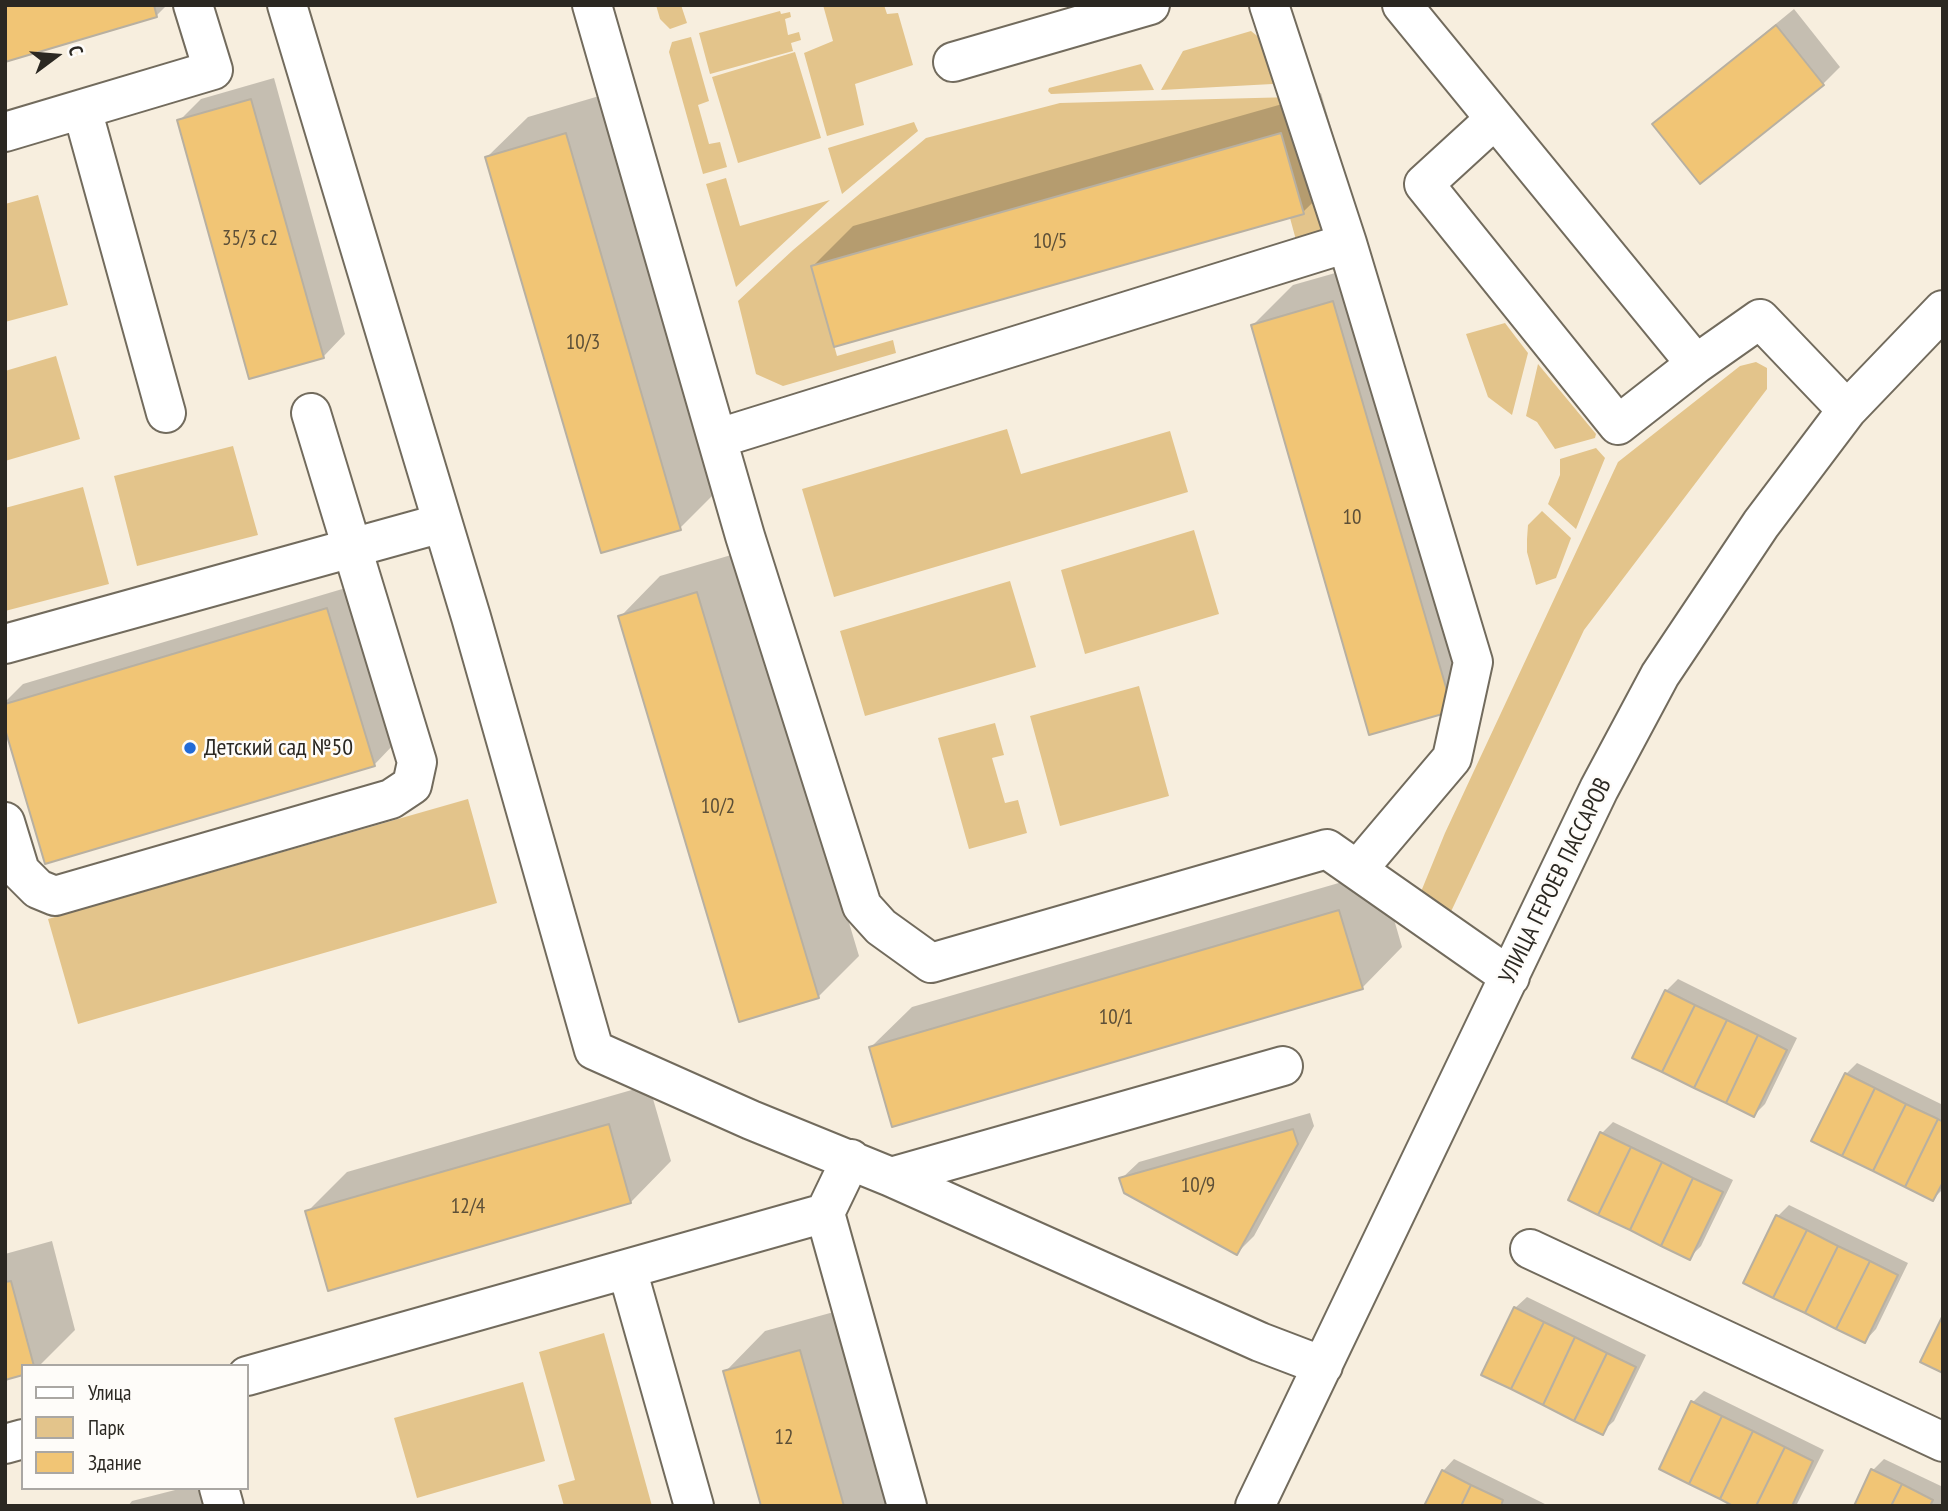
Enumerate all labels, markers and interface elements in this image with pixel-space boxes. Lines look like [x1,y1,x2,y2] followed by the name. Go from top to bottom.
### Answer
[21,21,91,91] north arrow
[63,43,89,58] text: С
[222,226,278,252] house number: 35/3 с2
[1033,229,1067,255] house number: 10/5
[566,330,600,356] house number: 10/3
[1343,505,1361,531] house number: 10
[204,734,353,762] place label: Детский сад №50
[182,740,198,756] marker: Детский сад №50
[1494,773,1618,989] street label: УЛИЦА ГЕРОЕВ ПАССАРОВ
[701,794,735,820] house number: 10/2
[1099,1005,1133,1031] house number: 10/1
[1181,1173,1215,1199] house number: 10/9
[451,1194,485,1220] house number: 12/4
[21,1364,248,1490] legend
[88,1379,131,1406] text: Улица
[88,1414,125,1441] text: Парк
[775,1425,793,1451] house number: 12
[88,1449,142,1476] text: Здание

